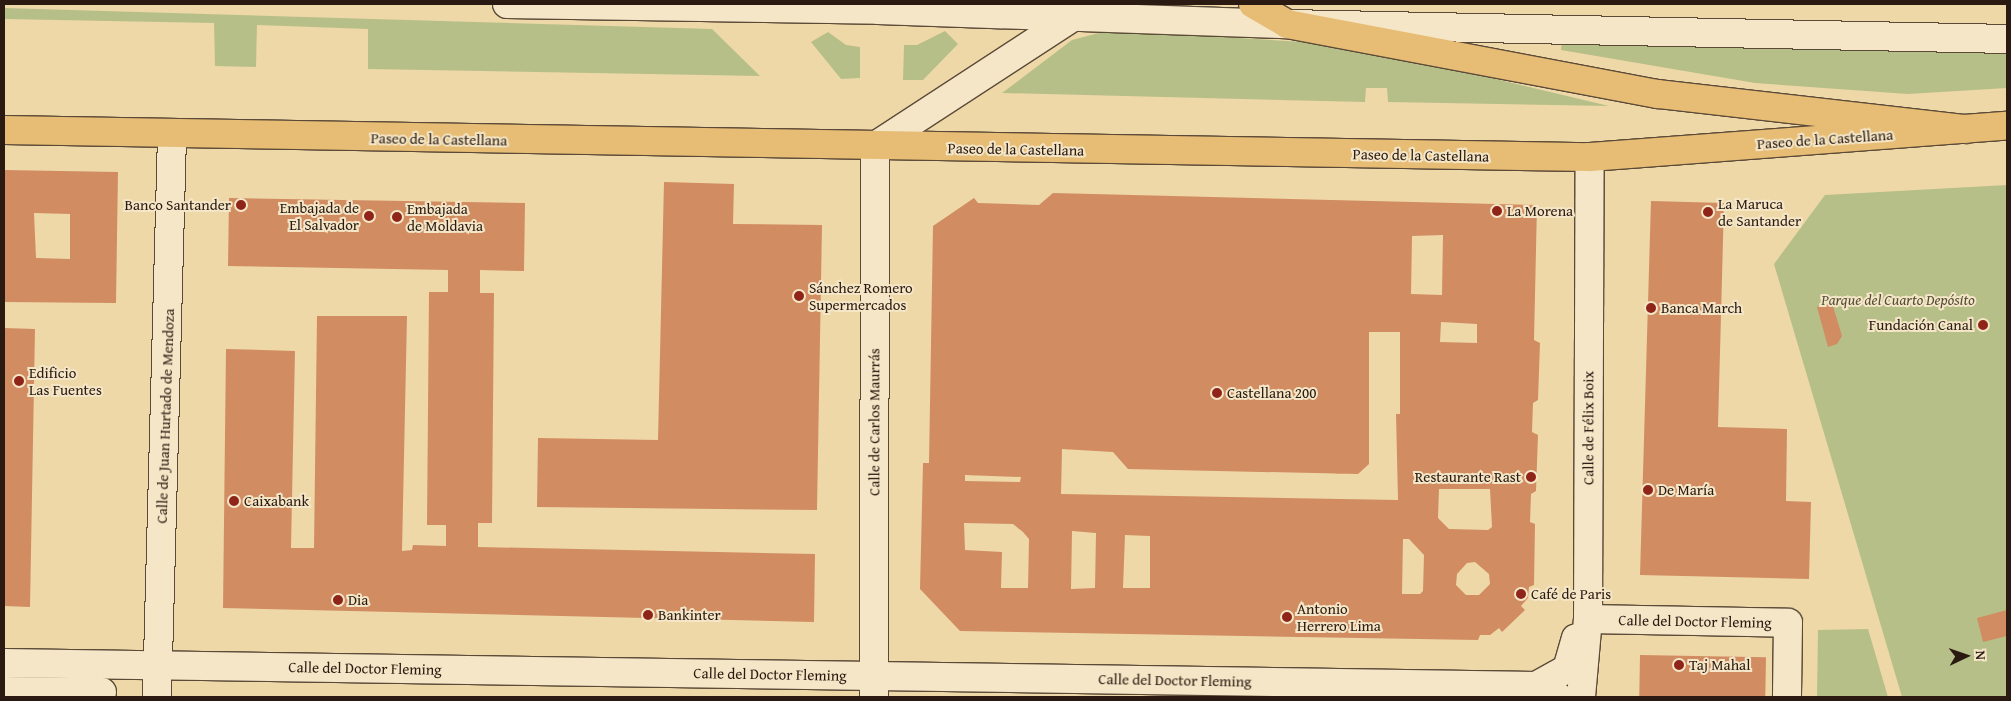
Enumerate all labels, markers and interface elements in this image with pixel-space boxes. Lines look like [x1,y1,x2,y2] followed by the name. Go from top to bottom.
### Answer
[1756,125,1894,153] street label: Paseo de la Castellana
[371,129,507,149] street label: Paseo de la Castellana
[948,139,1084,159] street label: Paseo de la Castellana
[1353,145,1489,165] street label: Paseo de la Castellana
[1718,194,1801,229] place label: La Maruca de Santander
[125,196,231,214] place label: Banco Santander
[280,198,359,233] place label: Embajada de El Salvador
[235,199,247,211] marker: Banco Santander
[407,199,483,234] place label: Embajada de Moldavia
[1507,202,1573,220] place label: La Morena
[1491,205,1503,217] marker: La Morena
[1702,206,1714,218] marker: La Maruca de Santander
[363,210,375,222] marker: Embajada de El Salvador
[391,211,403,223] marker: Embajada de Moldavia
[809,278,913,313] place label: Sánchez Romero Supermercados
[793,290,805,302] marker: Sánchez Romero Supermercados
[1821,291,1975,309] park label: Parque del Cuarto Depósito
[1661,299,1742,317] place label: Banca March
[1645,302,1657,314] marker: Banca March
[152,308,178,524] street label: Calle de Juan Hurtado de Mendoza
[1869,316,1973,334] place label: Fundación Canal
[1977,319,1989,331] marker: Fundación Canal
[865,348,883,496] street label: Calle de Carlos Maurrás
[29,363,102,398] place label: Edificio Las Fuentes
[1579,371,1597,485] street label: Calle de Félix Boix
[13,375,25,387] marker: Edificio Las Fuentes
[1227,384,1317,402] place label: Castellana 200
[1211,387,1223,399] marker: Castellana 200
[1415,468,1521,486] place label: Restaurante Rast
[1525,471,1537,483] marker: Restaurante Rast
[1658,481,1714,499] place label: De María
[1642,484,1654,496] marker: De María
[244,492,309,510] place label: Caixabank
[228,495,240,507] marker: Caixabank
[1531,585,1611,603] place label: Café de Paris
[1515,588,1527,600] marker: Café de Paris
[348,591,368,609] place label: Dia
[332,594,344,606] marker: Dia
[1297,599,1381,634] place label: Antonio Herrero Lima
[658,606,721,624] place label: Bankinter
[642,609,654,621] marker: Bankinter
[1281,611,1293,623] marker: Antonio Herrero Lima
[1618,611,1772,631] street label: Calle del Doctor Fleming
[1941,631,1991,681] north arrow
[1971,650,1991,660] text: N
[1689,656,1750,674] place label: Taj Mahal
[288,658,442,678] street label: Calle del Doctor Fleming
[1673,659,1685,671] marker: Taj Mahal
[693,664,847,684] street label: Calle del Doctor Fleming
[1098,670,1252,690] street label: Calle del Doctor Fleming

